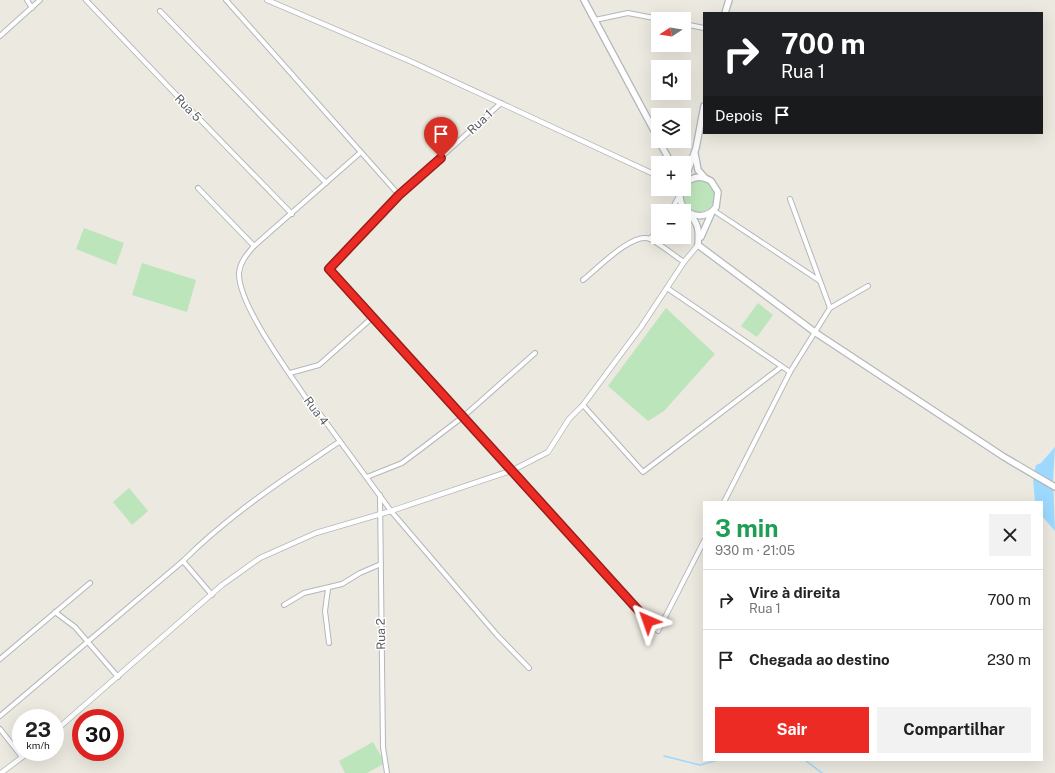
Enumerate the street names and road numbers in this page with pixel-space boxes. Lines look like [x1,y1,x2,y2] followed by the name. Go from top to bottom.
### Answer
[172,92,204,125] street label: Rua 5
[464,107,496,137] street label: Rua 1
[301,394,332,428] street label: Rua 4
[374,618,388,650] street label: Rua 2

